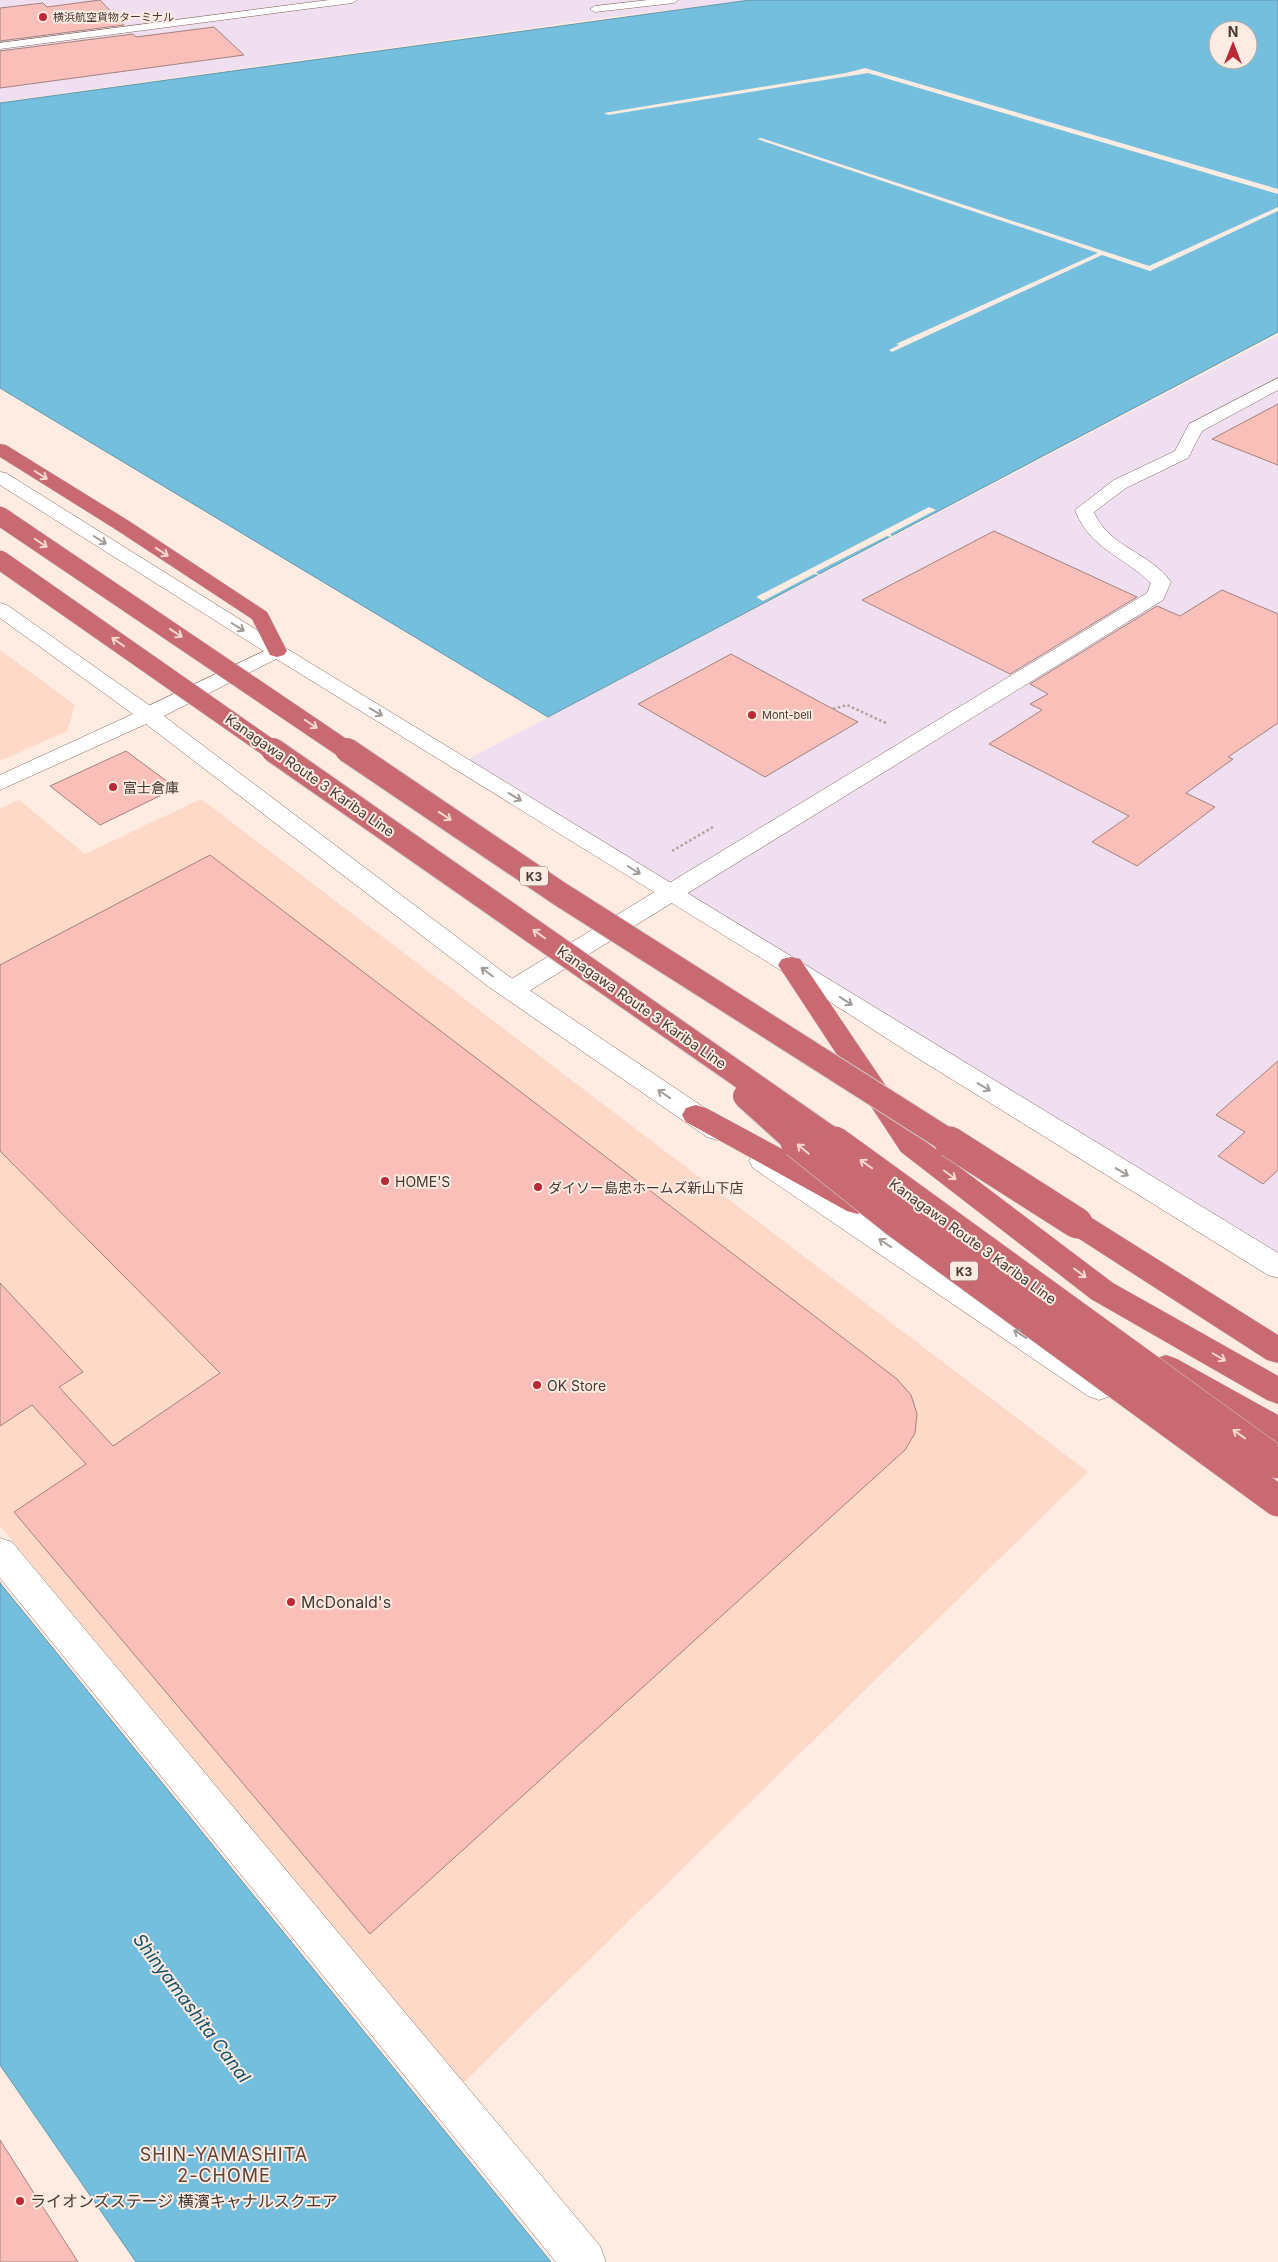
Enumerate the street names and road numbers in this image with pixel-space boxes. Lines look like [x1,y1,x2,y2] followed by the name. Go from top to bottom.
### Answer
[222,710,398,840] street label: Kanagawa Route 3 Kariba Line
[520,866,548,886] road number: K3
[554,942,730,1072] street label: Kanagawa Route 3 Kariba Line
[886,1175,1060,1307] street label: Kanagawa Route 3 Kariba Line
[950,1262,978,1280] road number: K3

